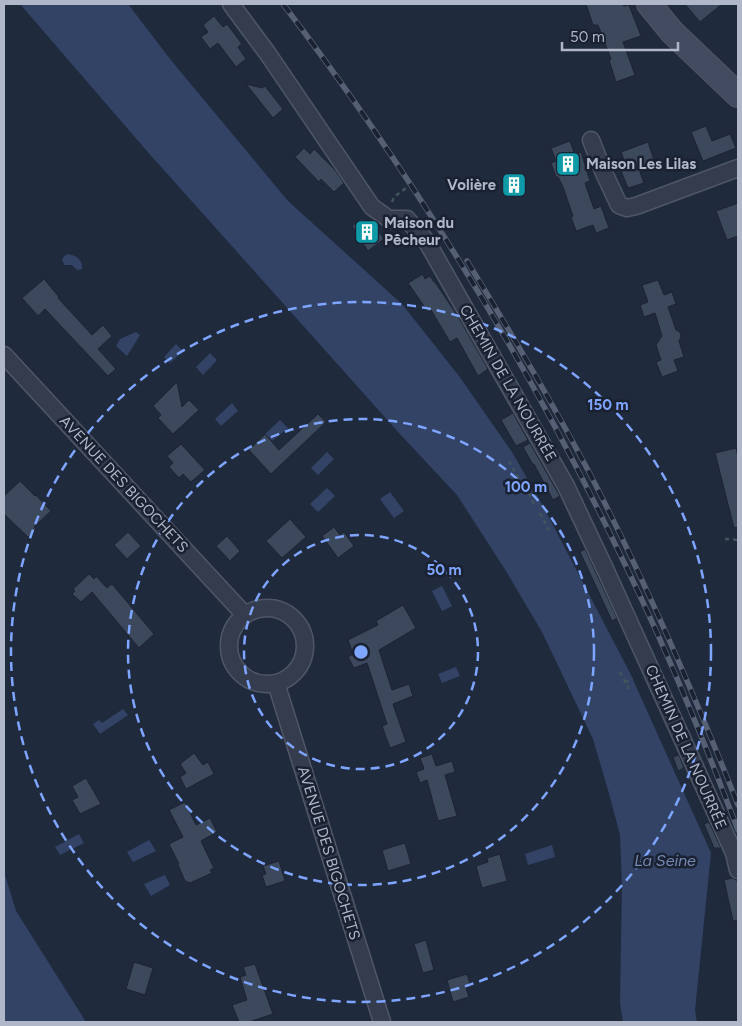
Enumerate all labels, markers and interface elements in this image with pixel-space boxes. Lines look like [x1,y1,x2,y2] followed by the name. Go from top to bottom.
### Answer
[562,20,678,52] scale bar
[570,28,605,46] text: 50 m
[555,151,581,177] building icon: Maison Les Lilas
[586,155,696,173] place label: Maison Les Lilas
[501,172,527,198] building icon: Volière
[447,176,497,194] place label: Volière
[384,214,454,249] place label: Maison du Pêcheur
[354,219,380,245] building icon: Maison du Pêcheur
[456,301,560,465] street label: CHEMIN DE LA NOURRÉE
[587,396,629,414] text: 150 m
[56,412,192,556] street label: AVENUE DES BIGOCHETS
[505,478,547,496] text: 100 m
[426,561,462,579] text: 50 m
[352,643,370,661] centre of rings
[642,662,730,832] street label: CHEMIN DE LA NOURRÉE
[294,764,364,942] street label: AVENUE DES BIGOCHETS
[634,851,696,870] water label: La Seine

